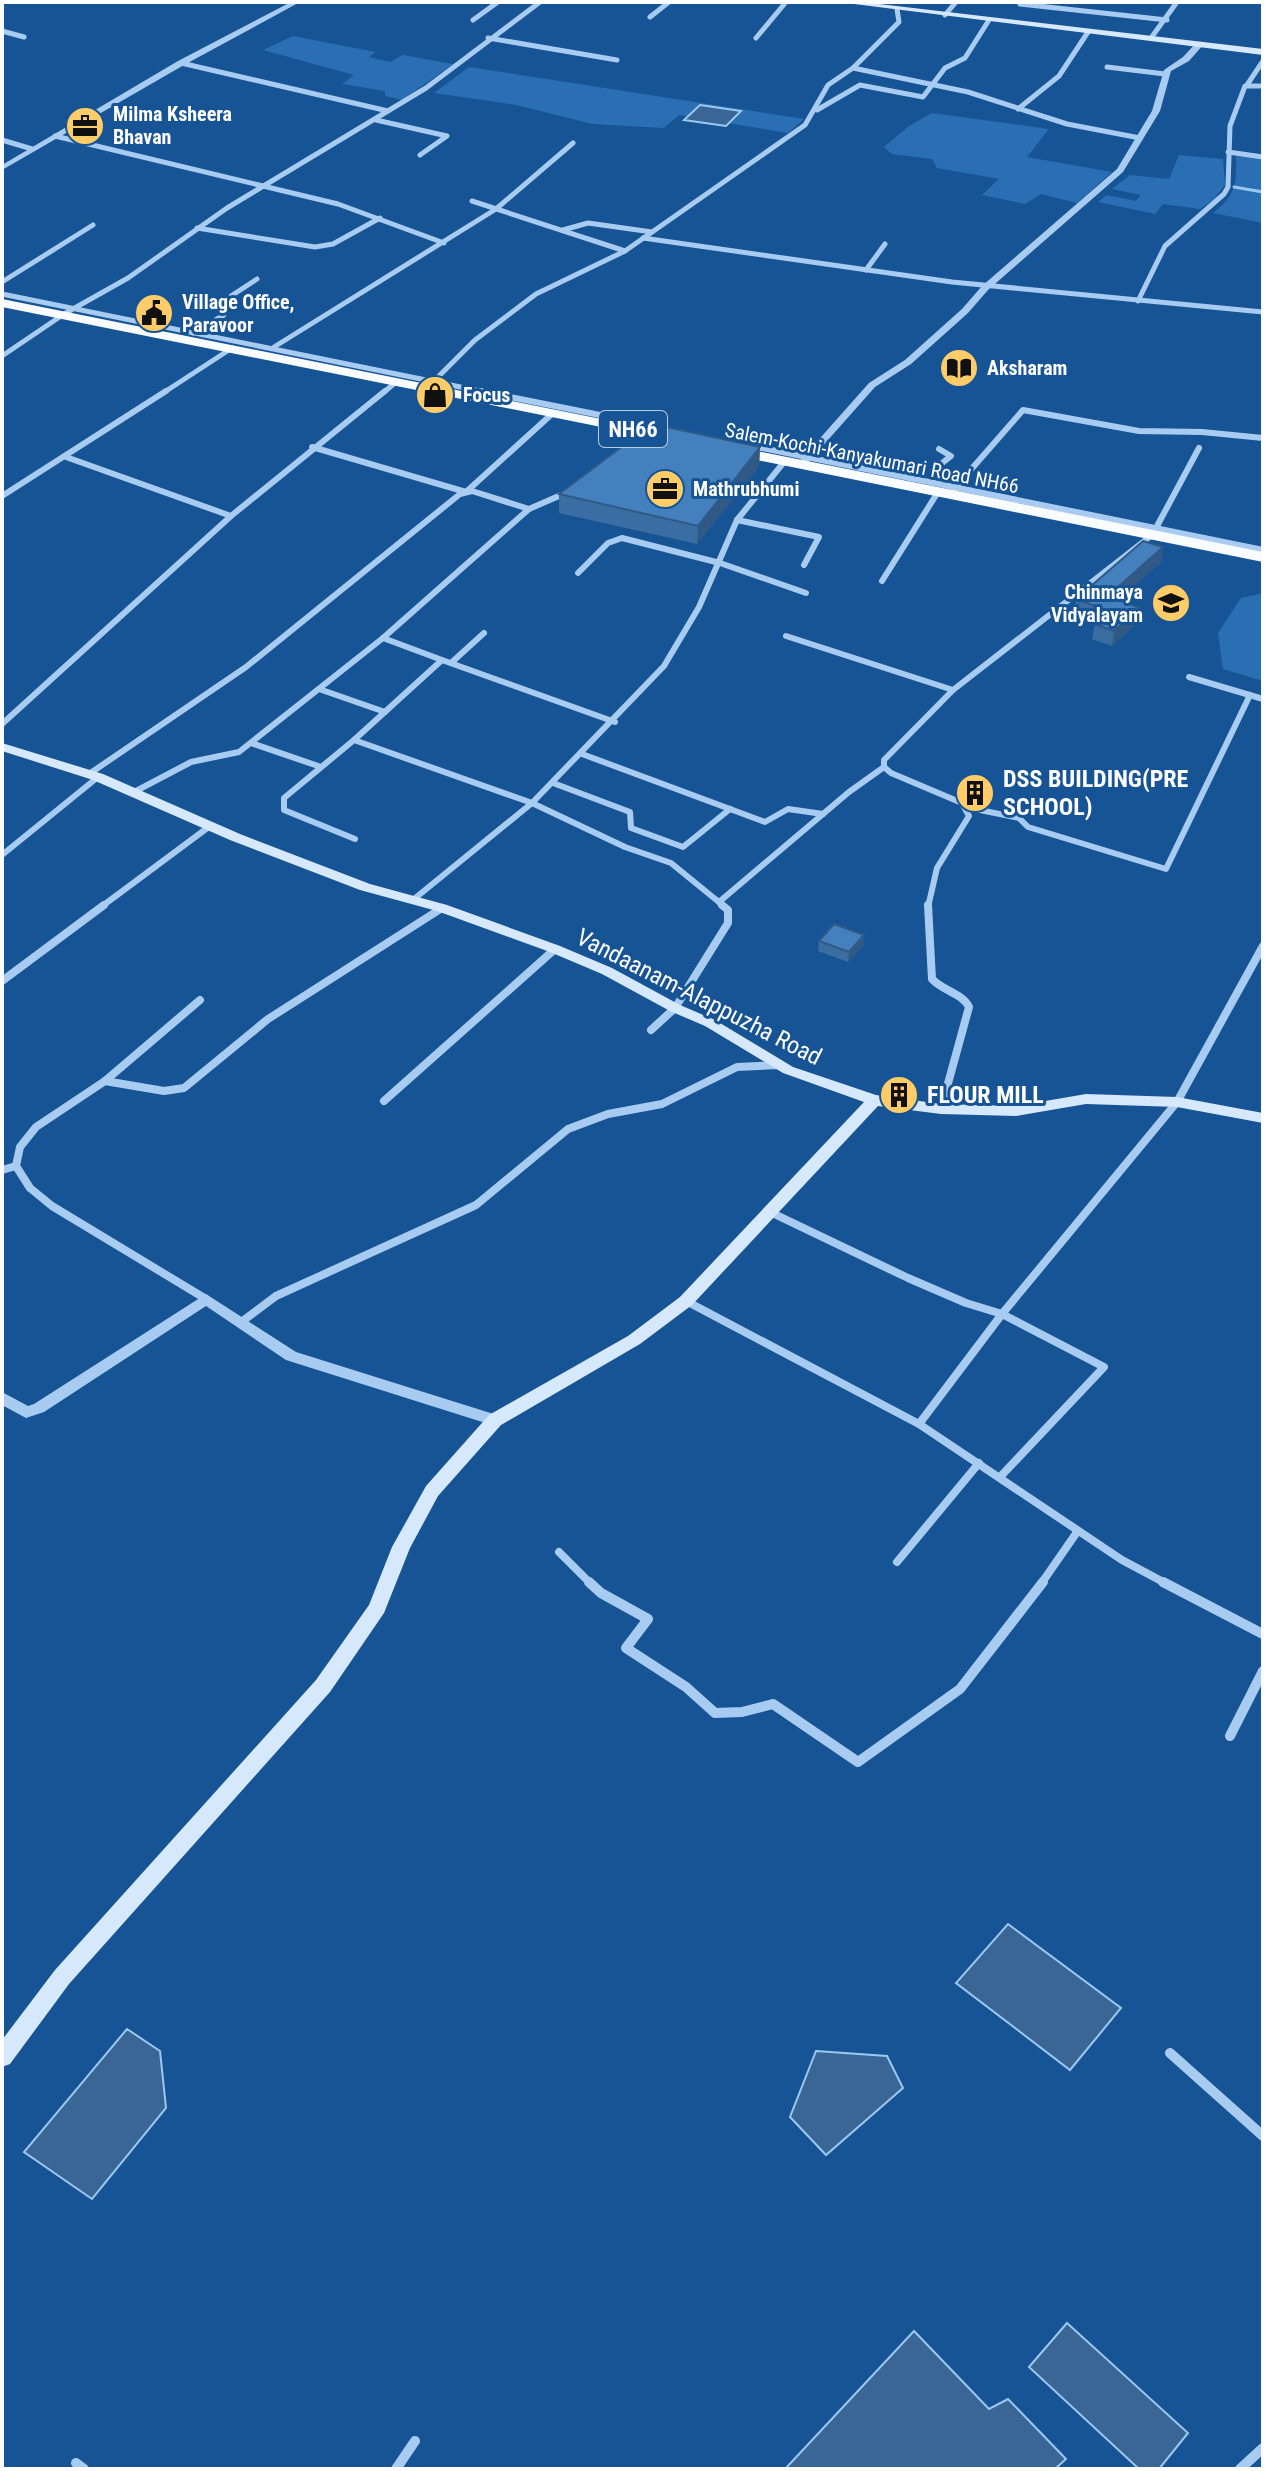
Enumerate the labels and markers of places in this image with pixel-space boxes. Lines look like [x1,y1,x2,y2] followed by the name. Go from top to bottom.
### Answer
[113,102,232,149] place label: Milma Ksheera Bhavan
[64,105,106,147] office icon: Milma Ksheera Bhavan
[182,290,294,337] place label: Village Office, Paravoor
[133,292,175,334] public building icon: Village Office, Paravoor
[938,347,980,389] library icon: Aksharam
[987,356,1067,380] place label: Aksharam
[414,374,456,416] shop icon: Focus
[463,383,510,407] place label: Focus
[644,468,686,510] office icon: Mathrubhumi
[693,477,799,501] place label: Mathrubhumi
[1051,580,1143,627] place label: Chinmaya Vidyalayam
[1150,582,1192,624] school or university icon: Chinmaya Vidyalayam
[1003,765,1189,821] place label: DSS BUILDING(PRE SCHOOL)
[954,772,996,814] building icon: DSS BUILDING(PRE SCHOOL)
[878,1074,920,1116] building icon: FLOUR MILL
[927,1081,1044,1109] place label: FLOUR MILL

